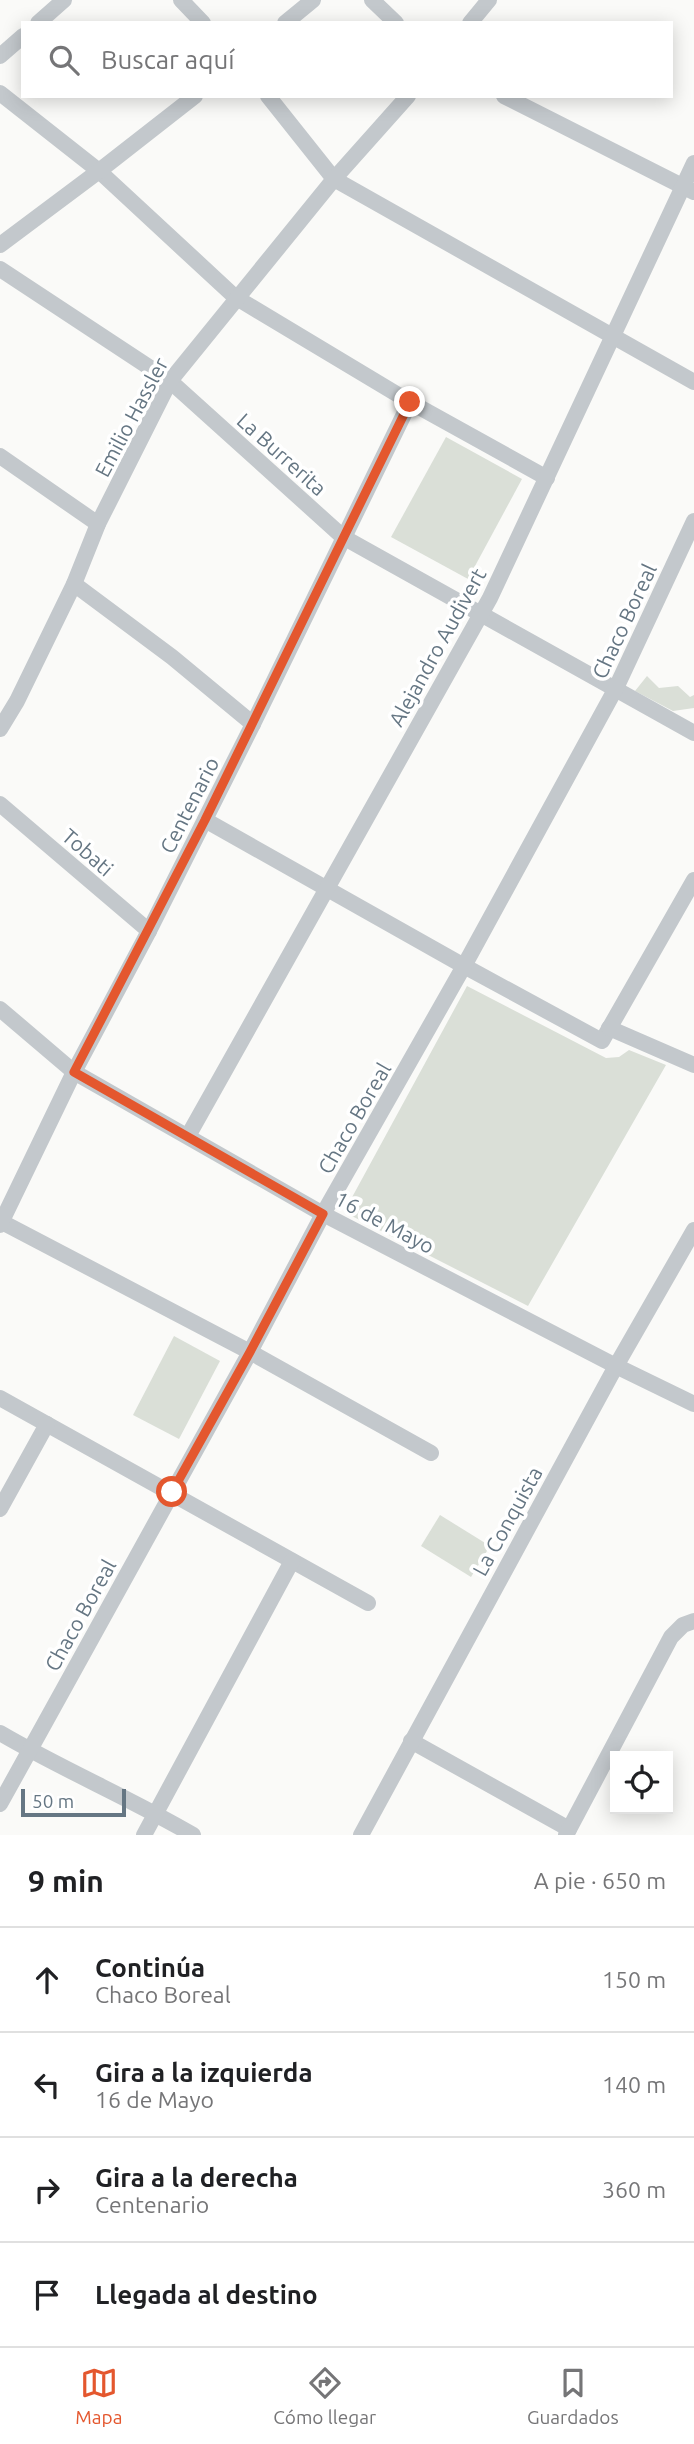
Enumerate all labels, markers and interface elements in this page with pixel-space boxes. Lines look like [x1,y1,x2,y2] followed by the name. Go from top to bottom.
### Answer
[21,21,673,98] search box
[45,41,83,79] icon: search
[101,45,235,74] text: Buscar aquí
[90,353,172,481] street label: Emilio Hassler
[394,386,425,417] route end
[233,408,331,500] street label: La Burrerita
[587,560,661,682] street label: Chaco Boreal
[384,564,490,730] street label: Alejandro Audivert
[155,753,223,857] street label: Centenario
[58,823,118,881] street label: Tobati
[313,1058,395,1178] street label: Chaco Boreal
[331,1186,439,1258] street label: 16 de Mayo
[467,1462,547,1580] street label: La Conquista
[156,1476,187,1507] route start
[39,1555,121,1675] street label: Chaco Boreal
[610,1751,673,1814] map controls
[610,1751,673,1814] button: locate
[21,1786,126,1818] scale bar
[32,1790,74,1812] text: 50 m
[28,1864,104,1898] text: 9 min
[534,1868,666,1893] text: A pie · 650 m
[95,1953,205,1982] text: Continúa
[28,1961,66,1999] icon: ahead
[602,1967,666,1992] text: 150 m
[95,1982,231,2007] text: Chaco Boreal
[95,2058,313,2087] text: Gira a la izquierda
[28,2066,66,2104] icon: left
[602,2072,666,2097] text: 140 m
[95,2087,214,2112] text: 16 de Mayo
[95,2163,298,2192] text: Gira a la derecha
[28,2171,66,2209] icon: right
[602,2177,666,2202] text: 360 m
[95,2192,209,2217] text: Centenario
[28,2276,66,2314] icon: arrive
[95,2280,318,2309] text: Llegada al destino
[75,2364,123,2428] tab: Mapa
[273,2364,376,2428] tab: Cómo llegar
[527,2364,619,2428] tab: Guardados

